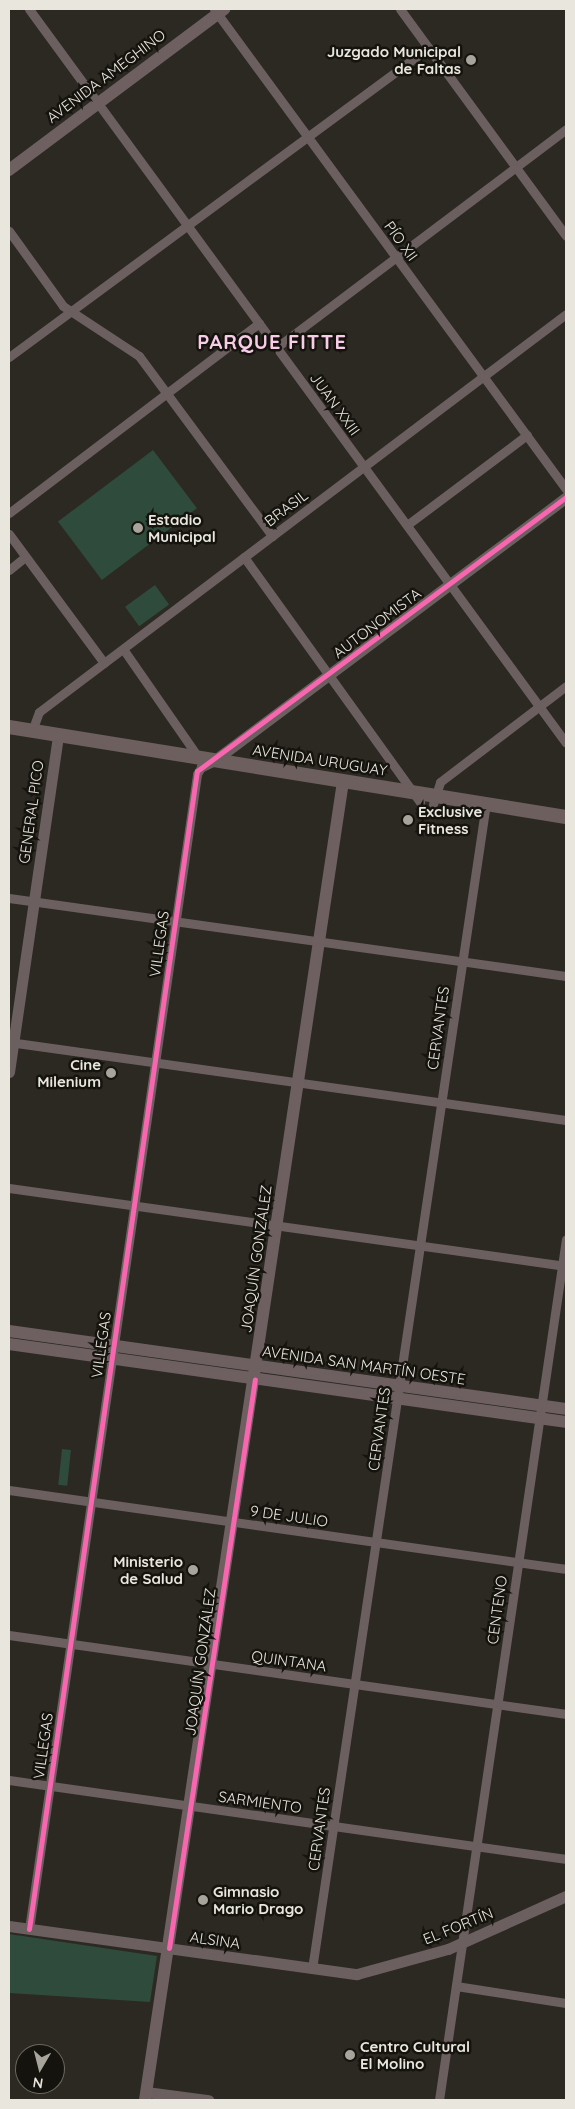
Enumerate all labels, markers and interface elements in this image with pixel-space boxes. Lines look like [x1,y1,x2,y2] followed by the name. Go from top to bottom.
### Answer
[43,25,169,127] street label: AVENIDA AMEGHINO
[327,42,461,77] place label: Juzgado Municipal de Faltas
[465,54,477,66] marker: Juzgado Municipal de Faltas
[381,218,421,264] street label: PÍO XII
[196,329,348,353] district label: PARQUE FITTE
[306,369,364,439] street label: JUAN XXIII
[261,486,311,530] street label: BRASIL
[148,510,216,545] place label: Estadio Municipal
[132,522,144,534] marker: Estadio Municipal
[329,584,425,662] street label: AUTONOMISTA
[252,740,388,780] street label: AVENIDA URUGUAY
[15,759,47,865] street label: GENERAL PICO
[418,802,482,837] place label: Exclusive Fitness
[402,814,414,826] marker: Exclusive Fitness
[145,910,173,978] street label: VILLEGAS
[423,985,453,1071] street label: CERVANTES
[37,1055,101,1090] place label: Cine Milenium
[105,1067,117,1079] marker: Cine Milenium
[237,1184,275,1334] street label: JOAQUÍN GONZÁLEZ
[87,1311,115,1379] street label: VILLEGAS
[261,1342,467,1388] street label: AVENIDA SAN MARTÍN OESTE
[364,1386,394,1472] street label: CERVANTES
[249,1502,329,1530] street label: 9 DE JULIO
[113,1552,183,1587] place label: Ministerio de Salud
[187,1564,199,1576] marker: Ministerio de Salud
[483,1574,511,1646] street label: CENTENO
[181,1587,219,1737] street label: JOAQUÍN GONZÁLEZ
[250,1647,328,1675] street label: QUINTANA
[29,1712,57,1780] street label: VILLEGAS
[304,1786,334,1872] street label: CERVANTES
[217,1787,303,1817] street label: SARMIENTO
[213,1882,303,1917] place label: Gimnasio Mario Drago
[197,1894,209,1906] marker: Gimnasio Mario Drago
[420,1904,496,1948] street label: EL FORTÍN
[189,1928,241,1952] street label: ALSINA
[360,2037,470,2072] place label: Centro Cultural El Molino
[15,2044,65,2094] north arrow
[344,2049,356,2061] marker: Centro Cultural El Molino
[32,2073,44,2092] text: N

